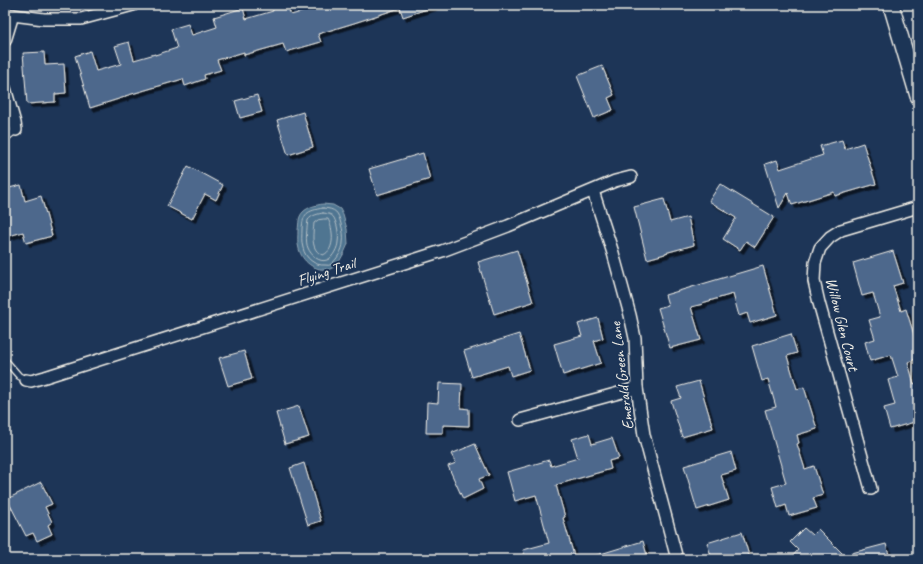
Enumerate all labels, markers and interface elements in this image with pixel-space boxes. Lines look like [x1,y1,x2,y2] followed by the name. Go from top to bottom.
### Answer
[295,252,361,291] street label: Flying Trail
[821,276,864,375] street label: Willow Glen Court
[605,319,639,431] street label: Emerald Green Lane

